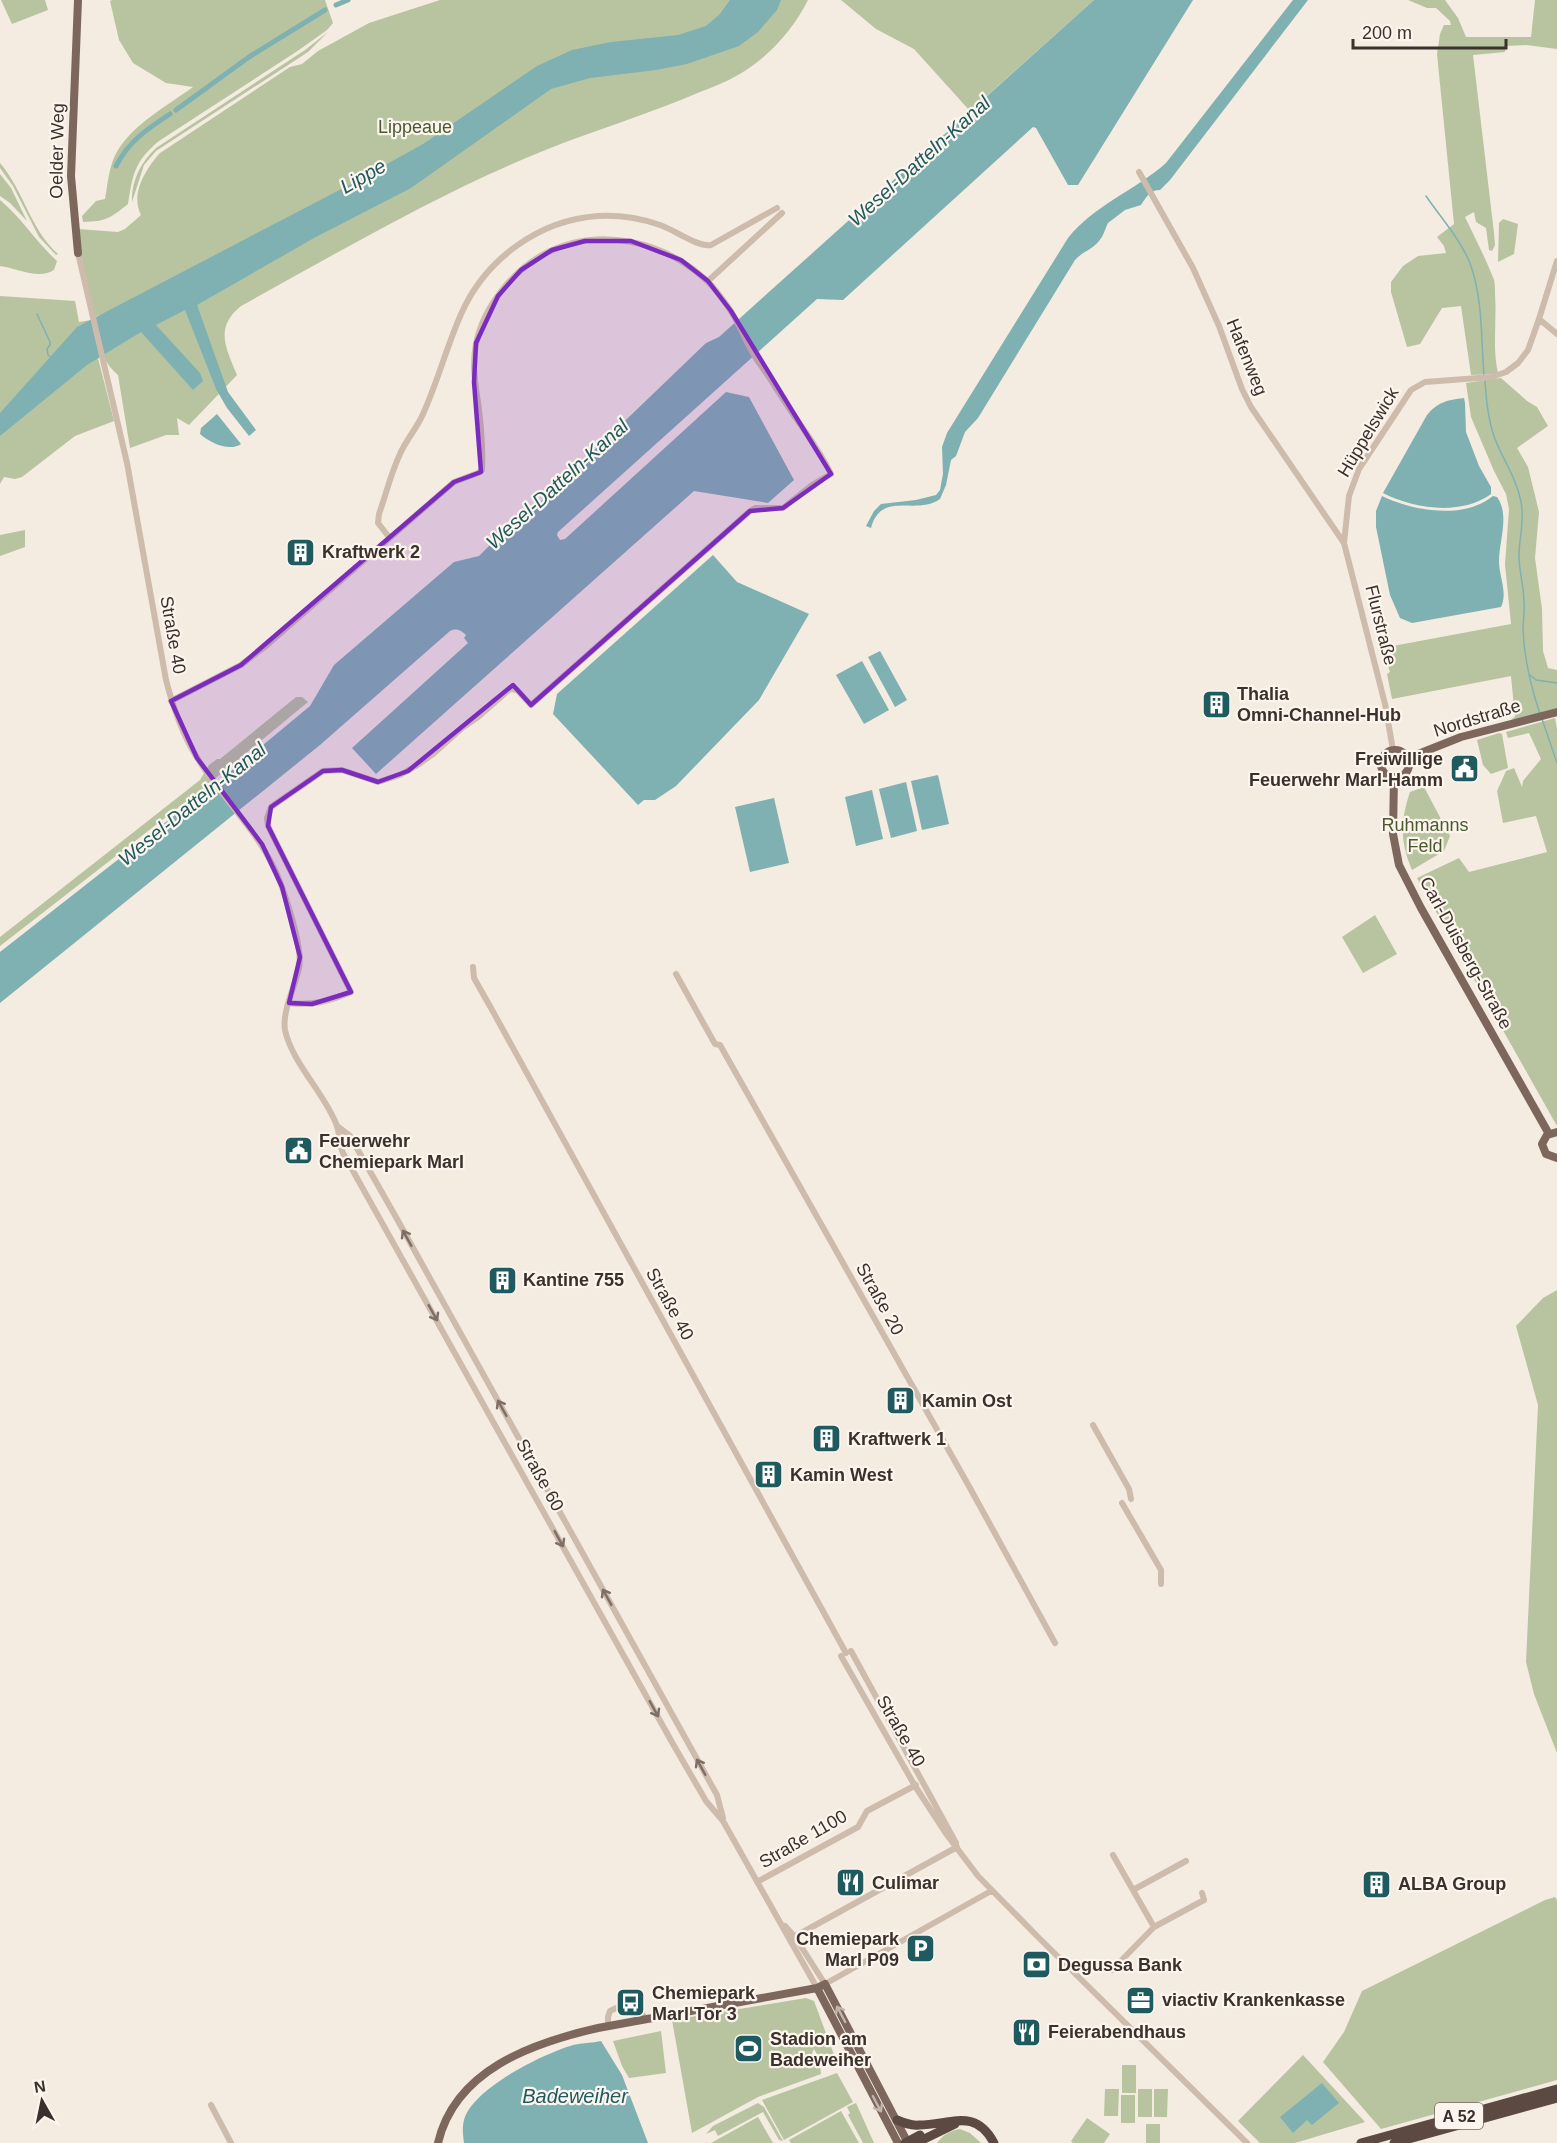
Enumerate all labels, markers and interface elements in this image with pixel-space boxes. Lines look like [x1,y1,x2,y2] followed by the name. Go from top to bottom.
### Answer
[1353,12,1506,50] scale bar
[1362,23,1412,43] text: 200 m
[844,91,995,230] water label: Wesel-Datteln-Kanal
[46,103,68,199] street label: Oelder Weg
[378,117,452,137] park label: Lippeaue
[336,154,390,198] water label: Lippe
[1223,316,1271,398] street label: Hafenweg
[1333,383,1403,480] street label: Hüppelswick
[482,414,633,553] water label: Wesel-Datteln-Kanal
[285,536,317,568] building icon: Kraftwerk 2
[322,542,420,562] place label: Kraftwerk 2
[1361,583,1401,667] street label: Flurstraße
[156,594,190,676] street label: Straße 40
[1237,684,1401,725] place label: Thalia Omni-Channel-Hub
[1200,688,1232,720] building icon: Thalia Omni-Channel-Hub
[1431,695,1523,741] street label: Nordstraße
[114,738,270,870] water label: Wesel-Datteln-Kanal
[1249,749,1443,790] place label: Freiwillige Feuerwehr Marl-Hamm
[1448,753,1480,785] public building icon: Freiwillige Feuerwehr Marl-Hamm
[1381,815,1469,856] park label: Ruhmanns Feld
[1416,873,1516,1033] street label: Carl-Duisberg-Straße
[319,1131,464,1172] place label: Feuerwehr Chemiepark Marl
[282,1135,314,1167] public building icon: Feuerwehr Chemiepark Marl
[401,1229,412,1247] one-way arrow
[852,1260,908,1338] street label: Straße 20
[486,1264,518,1296] building icon: Kantine 755
[642,1265,698,1343] street label: Straße 40
[523,1270,624,1290] place label: Kantine 755
[428,1304,439,1322] one-way arrow
[885,1385,917,1417] building icon: Kamin Ost
[922,1391,1012,1411] place label: Kamin Ost
[496,1400,508,1417] one-way arrow
[811,1423,843,1455] building icon: Kraftwerk 1
[848,1429,946,1449] place label: Kraftwerk 1
[512,1436,568,1514] street label: Straße 60
[753,1459,785,1491] building icon: Kamin West
[790,1465,893,1485] place label: Kamin West
[553,1530,565,1547] one-way arrow
[601,1589,613,1606] one-way arrow
[873,1692,929,1770] street label: Straße 40
[648,1700,660,1717] one-way arrow
[695,1759,707,1776] one-way arrow
[756,1806,850,1872] street label: Straße 1100
[835,1867,867,1899] restaurant icon: Culimar
[1361,1868,1393,1900] building icon: ALBA Group
[872,1873,939,1893] place label: Culimar
[1398,1874,1506,1894] place label: ALBA Group
[796,1929,900,1970] place label: Chemiepark Marl P09
[904,1933,936,1965] parking icon: Chemiepark Marl P09
[1021,1949,1053,1981] bank icon: Degussa Bank
[1058,1955,1183,1975] place label: Degussa Bank
[652,1983,756,2024] place label: Chemiepark Marl Tor 3
[1125,1984,1157,2016] office icon: viactiv Krankenkasse
[615,1987,647,2019] bus stop icon: Chemiepark Marl Tor 3
[1162,1990,1345,2010] place label: viactiv Krankenkasse
[835,2006,847,2023] one-way arrow
[1011,2016,1043,2048] restaurant icon: Feierabendhaus
[1048,2022,1186,2042] place label: Feierabendhaus
[770,2029,871,2070] place label: Stadion am Badeweiher
[733,2033,765,2065] sports icon: Stadion am Badeweiher
[12,2071,72,2131] north arrow
[33,2077,47,2096] text: N
[522,2085,629,2107] water label: Badeweiher
[872,2094,884,2112] one-way arrow
[1435,2103,1483,2129] road number: A 52

